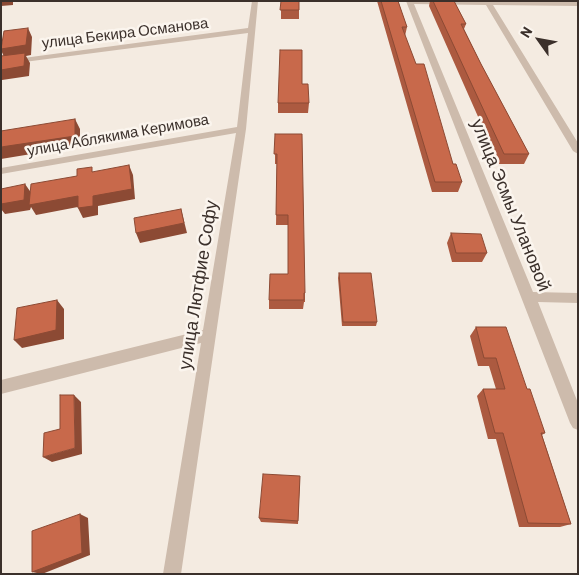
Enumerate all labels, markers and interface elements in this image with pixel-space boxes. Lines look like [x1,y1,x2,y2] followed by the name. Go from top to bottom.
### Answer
[41,14,209,52] street label: улица Бекира Османова
[514,15,564,65] north arrow
[516,23,536,40] text: N
[26,110,210,160] street label: улица Аблякима Керимова
[467,116,555,294] street label: улица Эсмы Улановой
[174,199,222,371] street label: улица Лютфие Софу

